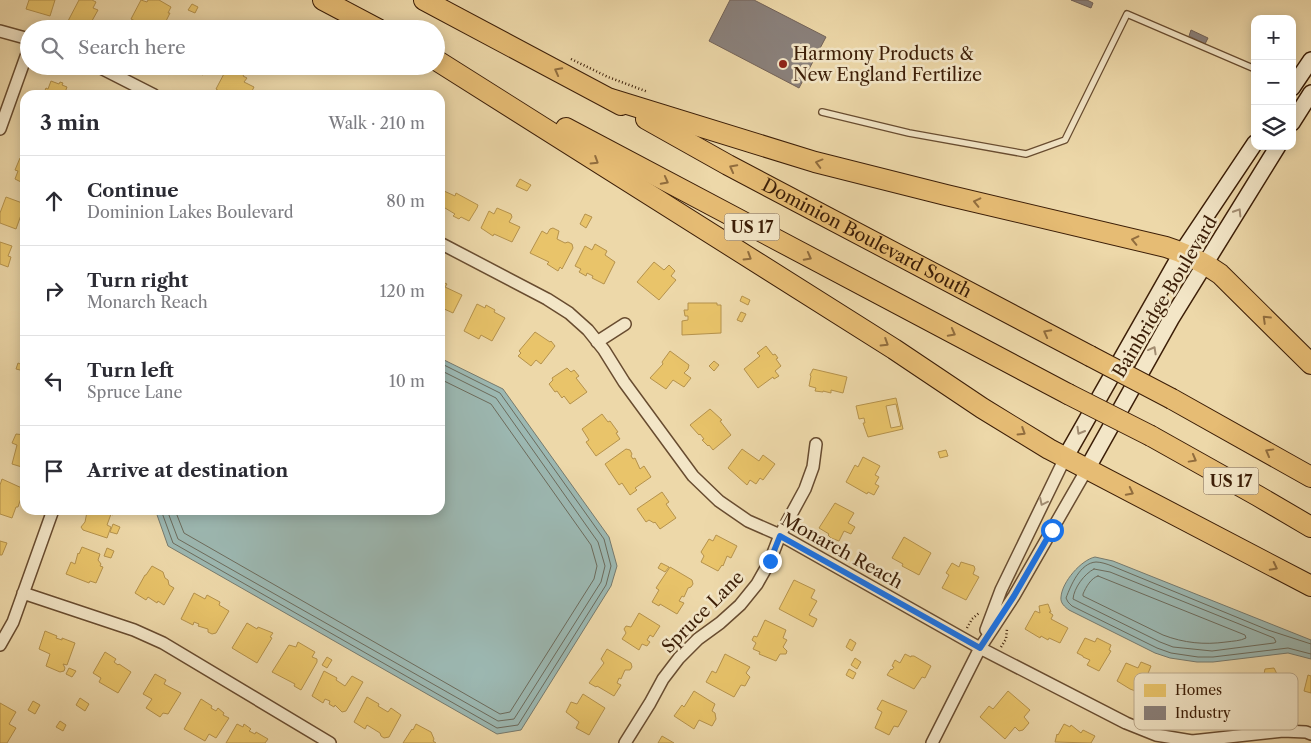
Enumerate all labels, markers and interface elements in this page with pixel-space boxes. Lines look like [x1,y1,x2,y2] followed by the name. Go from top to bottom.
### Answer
[1251,15,1296,150] map controls
[1251,15,1296,60] button: +
[20,20,445,75] search box
[38,34,66,62] icon: search
[78,36,186,59] text: Search here
[793,43,982,86] place label: Harmony Products & New England Fertilize
[777,58,789,70] marker: Harmony Products & New England Fertilize
[1251,60,1296,105] button: −
[554,67,563,77] one-way arrow
[1251,105,1296,150] button: layers
[40,110,100,135] text: 3 min
[329,113,425,133] text: Walk · 210 m
[590,155,599,164] one-way arrow
[815,158,824,169] one-way arrow
[729,164,738,174] one-way arrow
[758,174,975,303] street label: Dominion Boulevard South
[660,175,669,185] one-way arrow
[87,179,179,202] text: Continue
[40,187,68,215] icon: ahead
[386,191,425,211] text: 80 m
[973,197,982,208] one-way arrow
[87,202,293,222] text: Dominion Lakes Boulevard
[1232,208,1241,217] one-way arrow
[1108,212,1222,382] street label: Bainbridge Boulevard
[724,213,780,240] road number: US 17
[1131,235,1140,246] one-way arrow
[742,251,751,261] one-way arrow
[803,251,812,261] one-way arrow
[87,269,188,292] text: Turn right
[40,277,68,305] icon: right
[380,281,425,301] text: 120 m
[87,292,208,312] text: Monarch Reach
[1263,316,1272,325] one-way arrow
[947,327,956,337] one-way arrow
[1043,329,1052,339] one-way arrow
[880,337,889,347] one-way arrow
[1147,347,1157,356] one-way arrow
[87,359,174,382] text: Turn left
[40,367,68,395] icon: left
[389,371,425,391] text: 10 m
[87,382,183,402] text: Spruce Lane
[1016,426,1025,435] one-way arrow
[1076,426,1086,435] one-way arrow
[1265,449,1274,459] one-way arrow
[1188,453,1197,463] one-way arrow
[40,457,68,485] icon: arrive
[87,459,288,482] text: Arrive at destination
[1204,468,1258,494] road number: US 17
[1125,486,1134,496] one-way arrow
[1040,496,1050,505] one-way arrow
[777,508,907,594] street label: Monarch Reach
[1041,519,1064,542] route start
[759,550,782,573] route end
[1269,561,1278,571] one-way arrow
[657,566,749,658] street label: Spruce Lane
[1134,673,1298,730] legend
[1175,681,1222,699] text: Homes
[1175,704,1231,722] text: Industry

